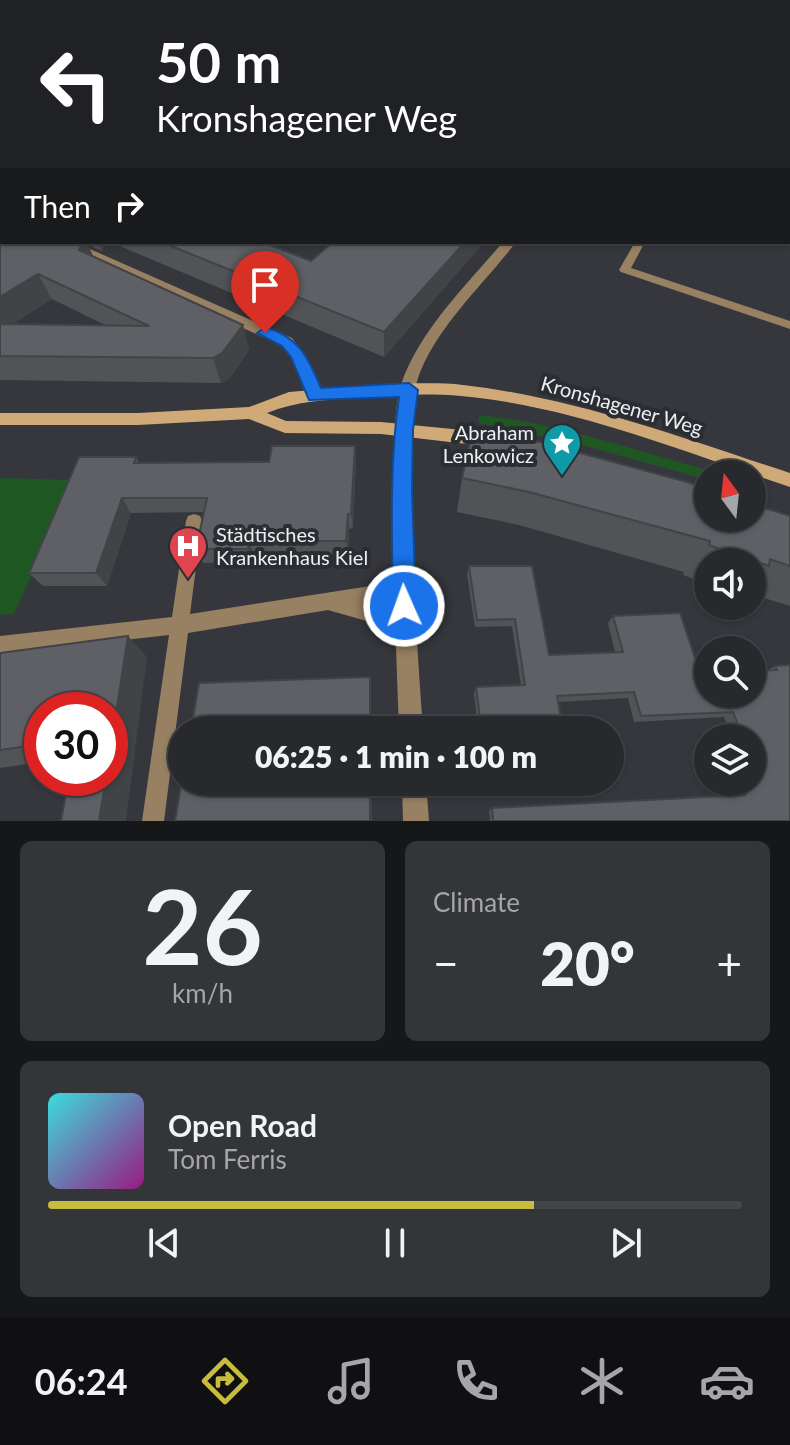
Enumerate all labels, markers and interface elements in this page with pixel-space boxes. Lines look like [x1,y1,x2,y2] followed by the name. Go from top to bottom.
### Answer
[156,28,281,95] text: 50 m
[24,32,128,136] icon: left
[156,96,457,140] text: Kronshagener Weg
[107,184,151,228] icon: right
[24,188,91,224] text: Then
[231,251,299,333] pin
[243,263,287,307] icon: arrive
[538,370,706,440] street label: Kronshagener Weg
[443,420,534,467] place label: Abraham Lenkowicz
[541,422,583,477] place icon: Abraham Lenkowicz
[694,460,766,532] north arrow
[694,460,766,796] map controls
[216,522,368,569] place label: Städtisches Krankenhaus Kiel
[167,525,209,580] hospital icon: Städtisches Krankenhaus Kiel
[694,548,766,620] button: sound
[362,564,446,648] position arrow
[694,636,766,708] button: search
[24,692,128,796] speed limit sign: 30
[694,724,766,796] button: layers
[255,738,537,774] text: 06:25 · 1 min · 100 m
[142,862,263,987] text: 26
[433,886,520,918] text: Climate
[540,927,635,999] text: 20°
[433,937,459,989] text: −
[716,937,742,989] text: +
[172,977,233,1009] text: km/h
[168,1107,317,1143] text: Open Road
[168,1143,287,1175] text: Tom Ferris
[142,1221,186,1265] icon: previous
[373,1221,417,1265] icon: pause
[604,1221,648,1265] icon: next
[197,1353,253,1409] icon: directions
[323,1353,379,1409] icon: music
[448,1353,504,1409] icon: phone
[574,1353,630,1409] icon: climate
[699,1353,755,1409] icon: car
[35,1359,128,1403] text: 06:24

